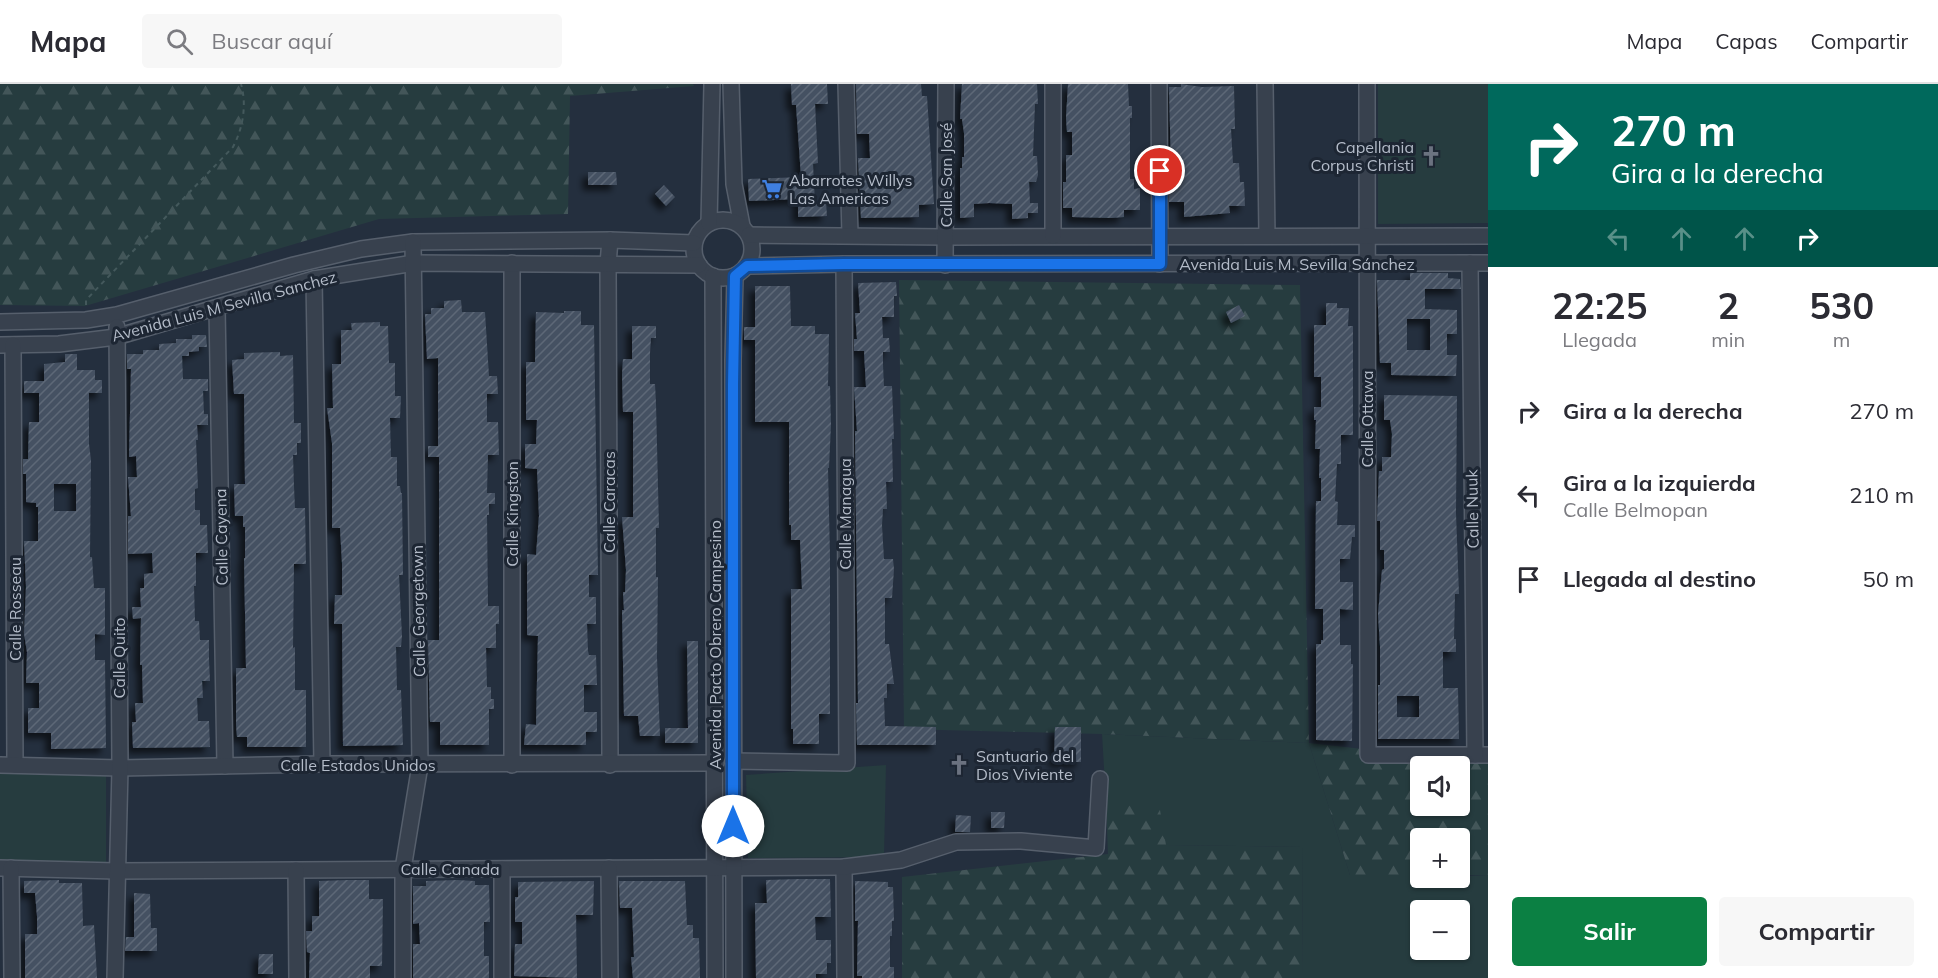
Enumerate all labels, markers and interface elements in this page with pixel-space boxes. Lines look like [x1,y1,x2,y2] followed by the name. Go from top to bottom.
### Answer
[142,14,562,68] search box
[30,24,106,59] text: Mapa
[163,25,196,58] icon: search
[211,27,332,55] text: Buscar aquí
[1627,28,1682,54] text: Mapa
[1715,28,1778,54] text: Capas
[1811,28,1908,54] text: Compartir
[1611,104,1736,157] text: 270 m
[1512,108,1590,186] icon: right
[936,123,956,227] street label: Calle San José
[1311,137,1414,175] place label: Capellania Corpus Christi
[1419,144,1443,168] church icon: Capellania Corpus Christi
[1134,145,1185,196] pin
[1143,154,1176,187] icon: arrive
[1611,156,1824,190] text: Gira a la derecha
[789,170,912,208] place label: Abarrotes Willys Las Americas
[760,177,784,201] supermarket icon: Abarrotes Willys Las Americas
[1602,222,1635,255] icon: left
[1665,222,1698,255] icon: ahead
[1728,222,1761,255] icon: ahead
[1791,222,1824,255] icon: right
[1179,254,1415,274] street label: Avenida Luis M. Sevilla Sánchez
[109,266,339,346] street label: Avenida Luis M Sevilla Sanchez
[1552,283,1647,328] text: 22:25
[1717,283,1739,328] text: 2
[1809,283,1874,328] text: 530
[1562,327,1637,352] text: Llegada
[1711,327,1745,352] text: min
[1833,327,1850,352] text: m
[1357,371,1377,467] street label: Calle Ottawa
[1512,395,1545,428] icon: right
[1563,397,1743,425] text: Gira a la derecha
[1849,397,1914,425] text: 270 m
[599,451,619,553] street label: Calle Caracas
[835,458,855,570] street label: Calle Managua
[502,461,522,567] street label: Calle Kingston
[1461,468,1483,549] street label: Calle Nuuk
[1563,469,1756,497] text: Gira a la izquierda
[1512,479,1545,512] icon: left
[1849,481,1914,509] text: 210 m
[210,488,232,586] street label: Calle Cayena
[1563,497,1708,522] text: Calle Belmopan
[705,520,725,770] street label: Avenida Pacto Obrero Campesino
[407,545,429,677] street label: Calle Georgetown
[5,557,25,661] street label: Calle Rosseau
[1512,563,1545,596] icon: arrive
[1563,565,1756,593] text: Llegada al destino
[1863,565,1914,593] text: 50 m
[109,618,129,698] street label: Calle Quito
[976,746,1074,784] place label: Santuario del Dios Viviente
[947,753,971,777] church icon: Santuario del Dios Viviente
[280,755,436,775] street label: Calle Estados Unidos
[1410,756,1470,960] map controls
[1410,756,1470,816] button: sound
[701,794,765,858] position arrow
[1410,828,1470,888] button: +
[400,859,500,879] street label: Calle Canada
[1512,897,1707,966] button: Salir
[1719,897,1914,966] button: Compartir
[1410,900,1470,960] button: −

